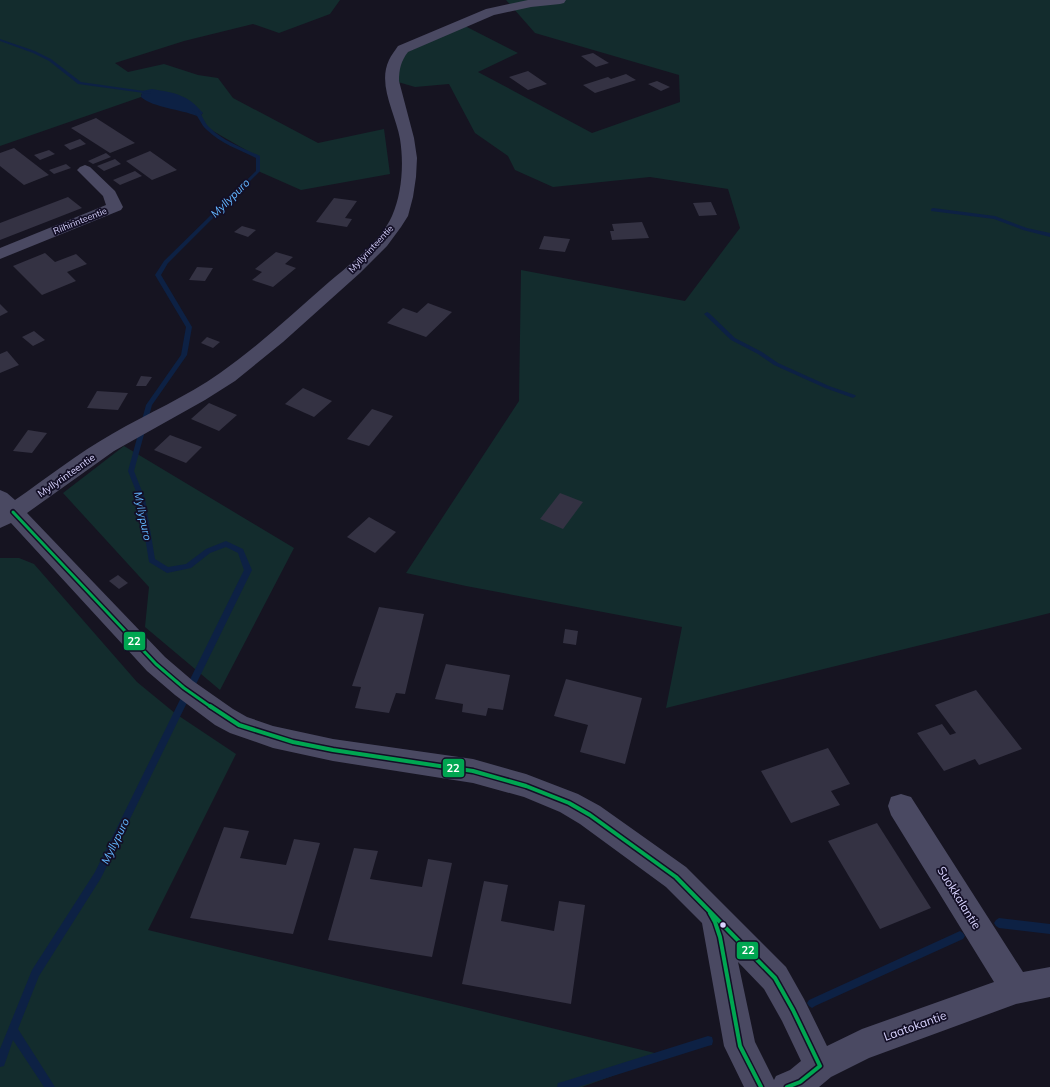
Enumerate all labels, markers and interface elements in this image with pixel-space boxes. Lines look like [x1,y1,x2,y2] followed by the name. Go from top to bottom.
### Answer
[208,176,252,220] water label: Myllypuro
[51,205,108,236] street label: Riihirinteentie
[346,223,396,275] street label: Myllyrinteentie
[35,451,98,500] street label: Myllyrinteentie
[131,490,155,542] water label: Myllypuro
[123,631,146,651] line badge: 22
[127,634,141,648] text: 22
[442,758,465,778] line badge: 22
[446,761,460,775] text: 22
[98,816,132,866] water label: Myllypuro
[934,863,985,932] street label: Suokkalantie
[718,920,728,930] unlabelled marker
[736,941,759,960] line badge: 22
[741,943,755,957] text: 22
[881,1007,948,1044] street label: Laatokantie

